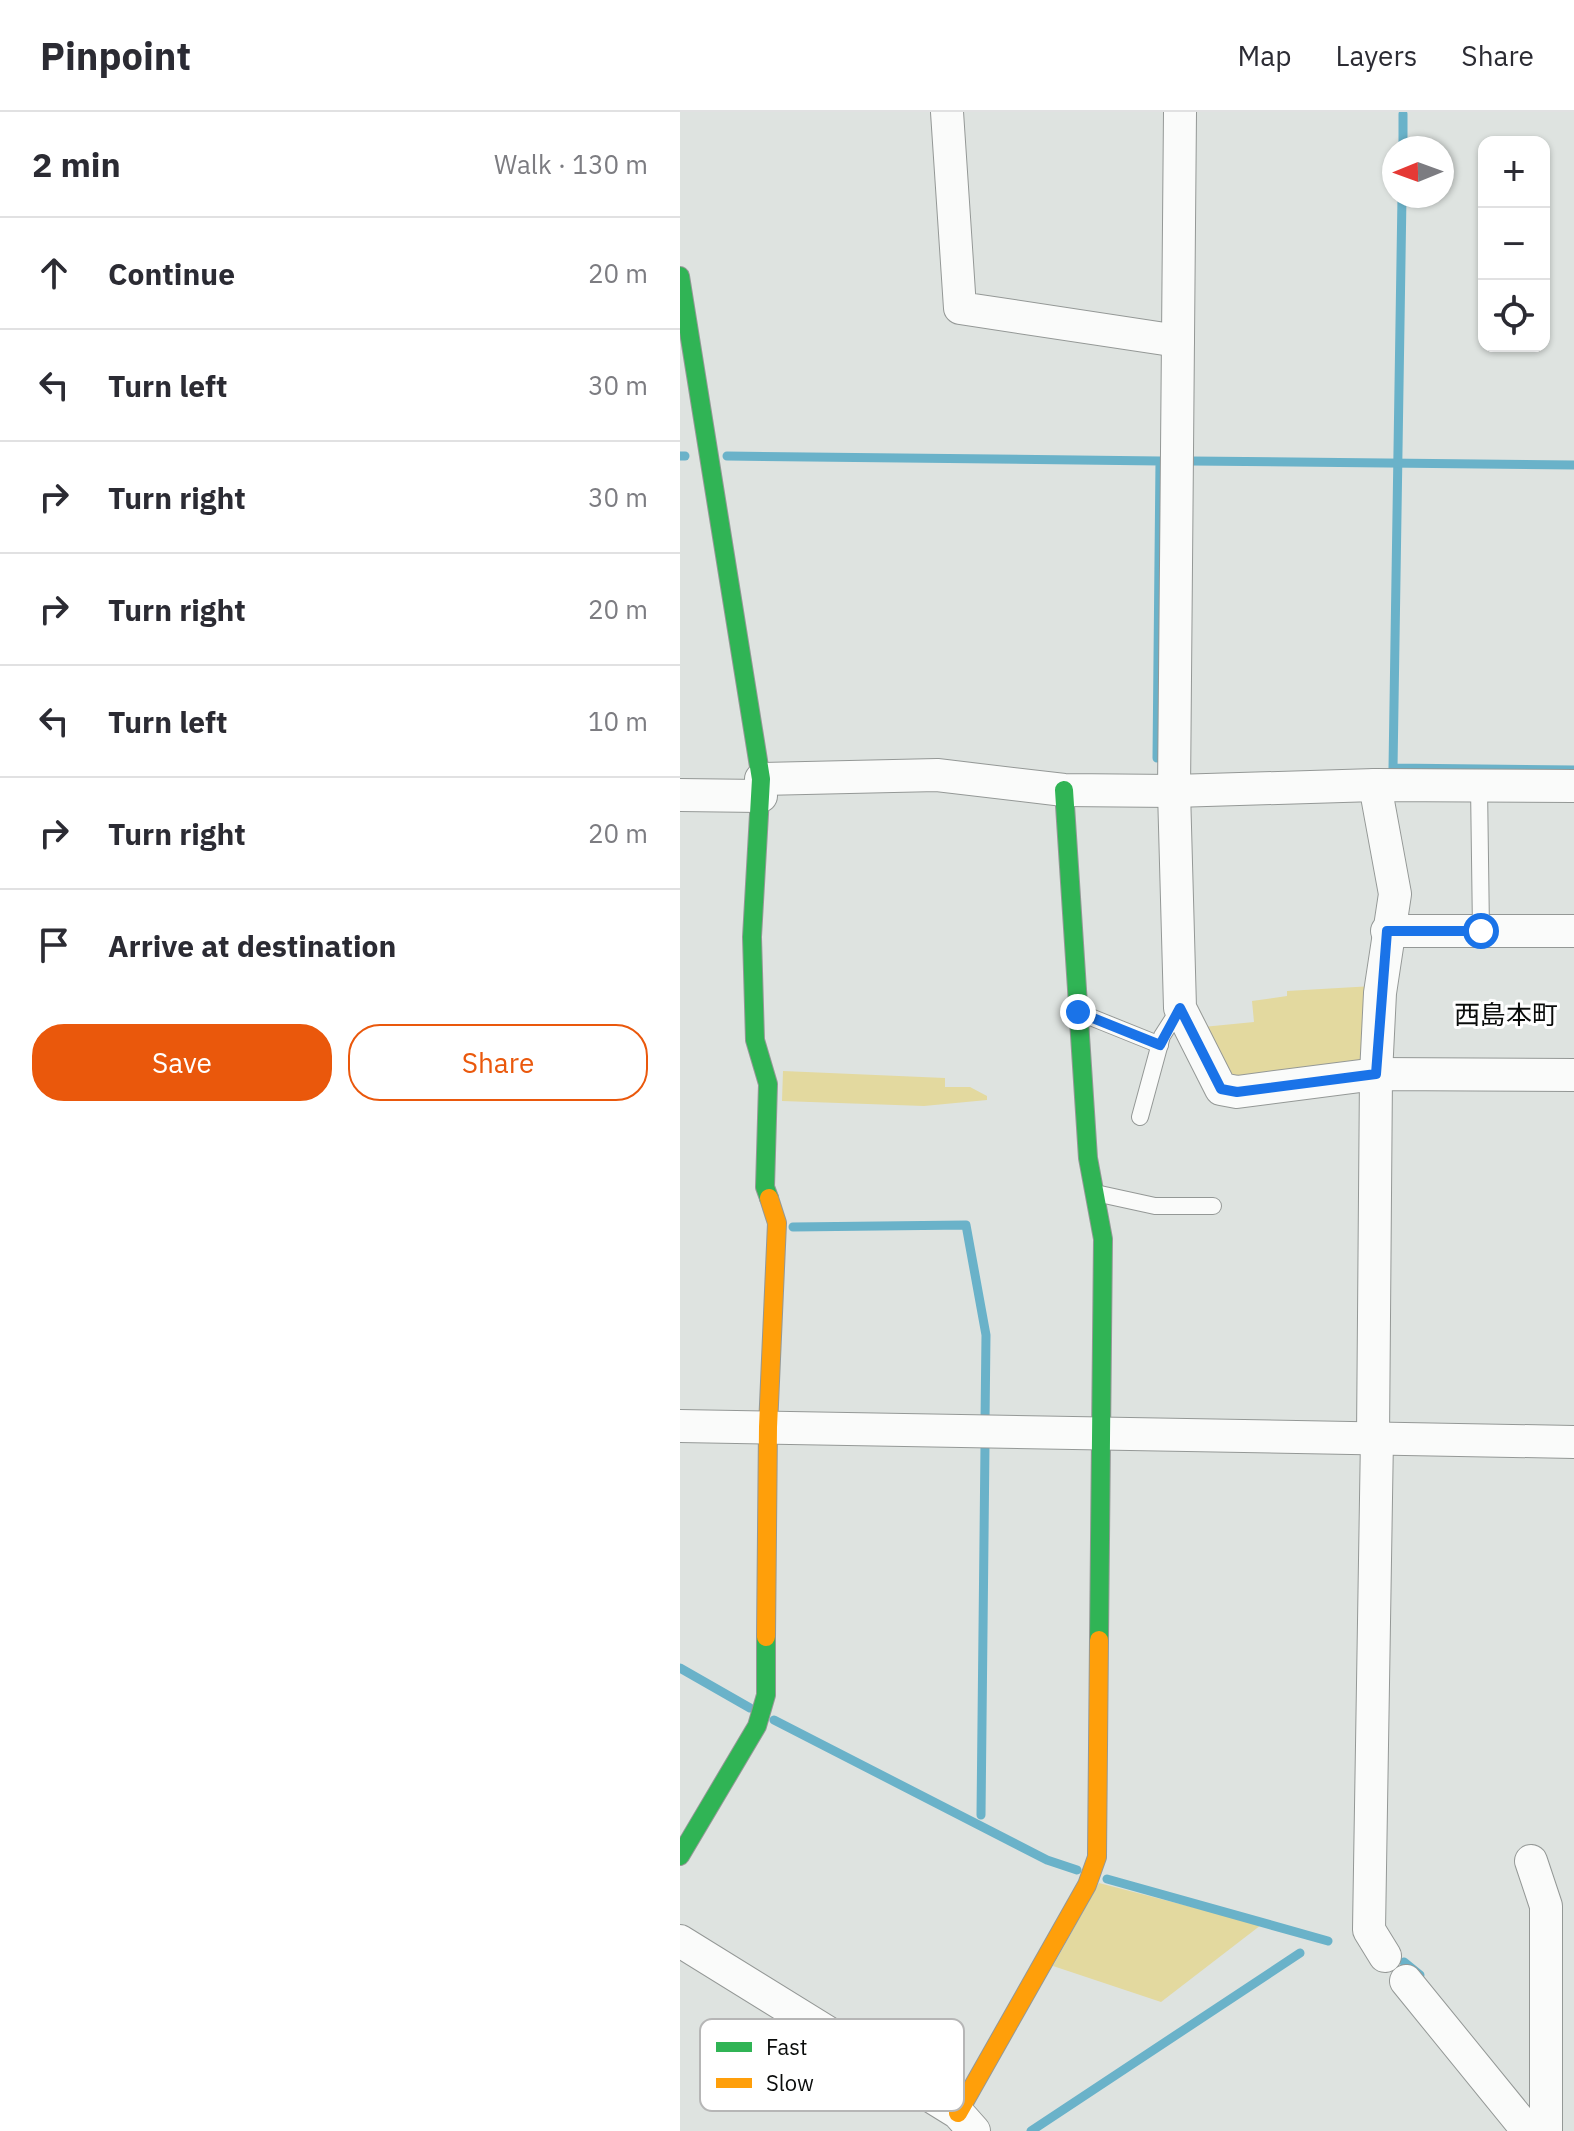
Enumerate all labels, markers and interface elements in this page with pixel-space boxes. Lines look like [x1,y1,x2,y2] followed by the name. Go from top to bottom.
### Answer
[40,31,191,80] text: Pinpoint
[1237,37,1291,74] text: Map
[1335,37,1417,74] text: Layers
[1461,37,1534,74] text: Share
[1382,136,1454,208] north arrow
[1478,136,1550,352] map controls
[1478,136,1550,208] button: +
[32,142,121,186] text: 2 min
[494,147,648,181] text: Walk · 130 m
[1478,208,1550,280] button: −
[32,251,76,295] icon: ahead
[108,254,235,293] text: Continue
[588,256,648,290] text: 20 m
[1478,280,1550,352] button: locate
[32,363,76,407] icon: left
[108,366,227,405] text: Turn left
[588,368,648,402] text: 30 m
[32,475,76,519] icon: right
[108,478,246,517] text: Turn right
[588,480,648,514] text: 30 m
[32,587,76,631] icon: right
[108,590,246,629] text: Turn right
[588,592,648,626] text: 20 m
[32,699,76,743] icon: left
[108,702,227,741] text: Turn left
[588,704,648,738] text: 10 m
[32,811,76,855] icon: right
[108,814,246,853] text: Turn right
[588,816,648,850] text: 20 m
[1463,913,1499,949] route start
[32,923,76,967] icon: arrive
[108,926,396,965] text: Arrive at destination
[1060,994,1096,1030] route end
[1454,997,1558,1031] district label: 西島本町
[32,1024,332,1101] button: Save
[348,1024,648,1101] button: Share
[700,2019,964,2111] legend
[766,2032,807,2061] text: Fast
[766,2068,814,2097] text: Slow

